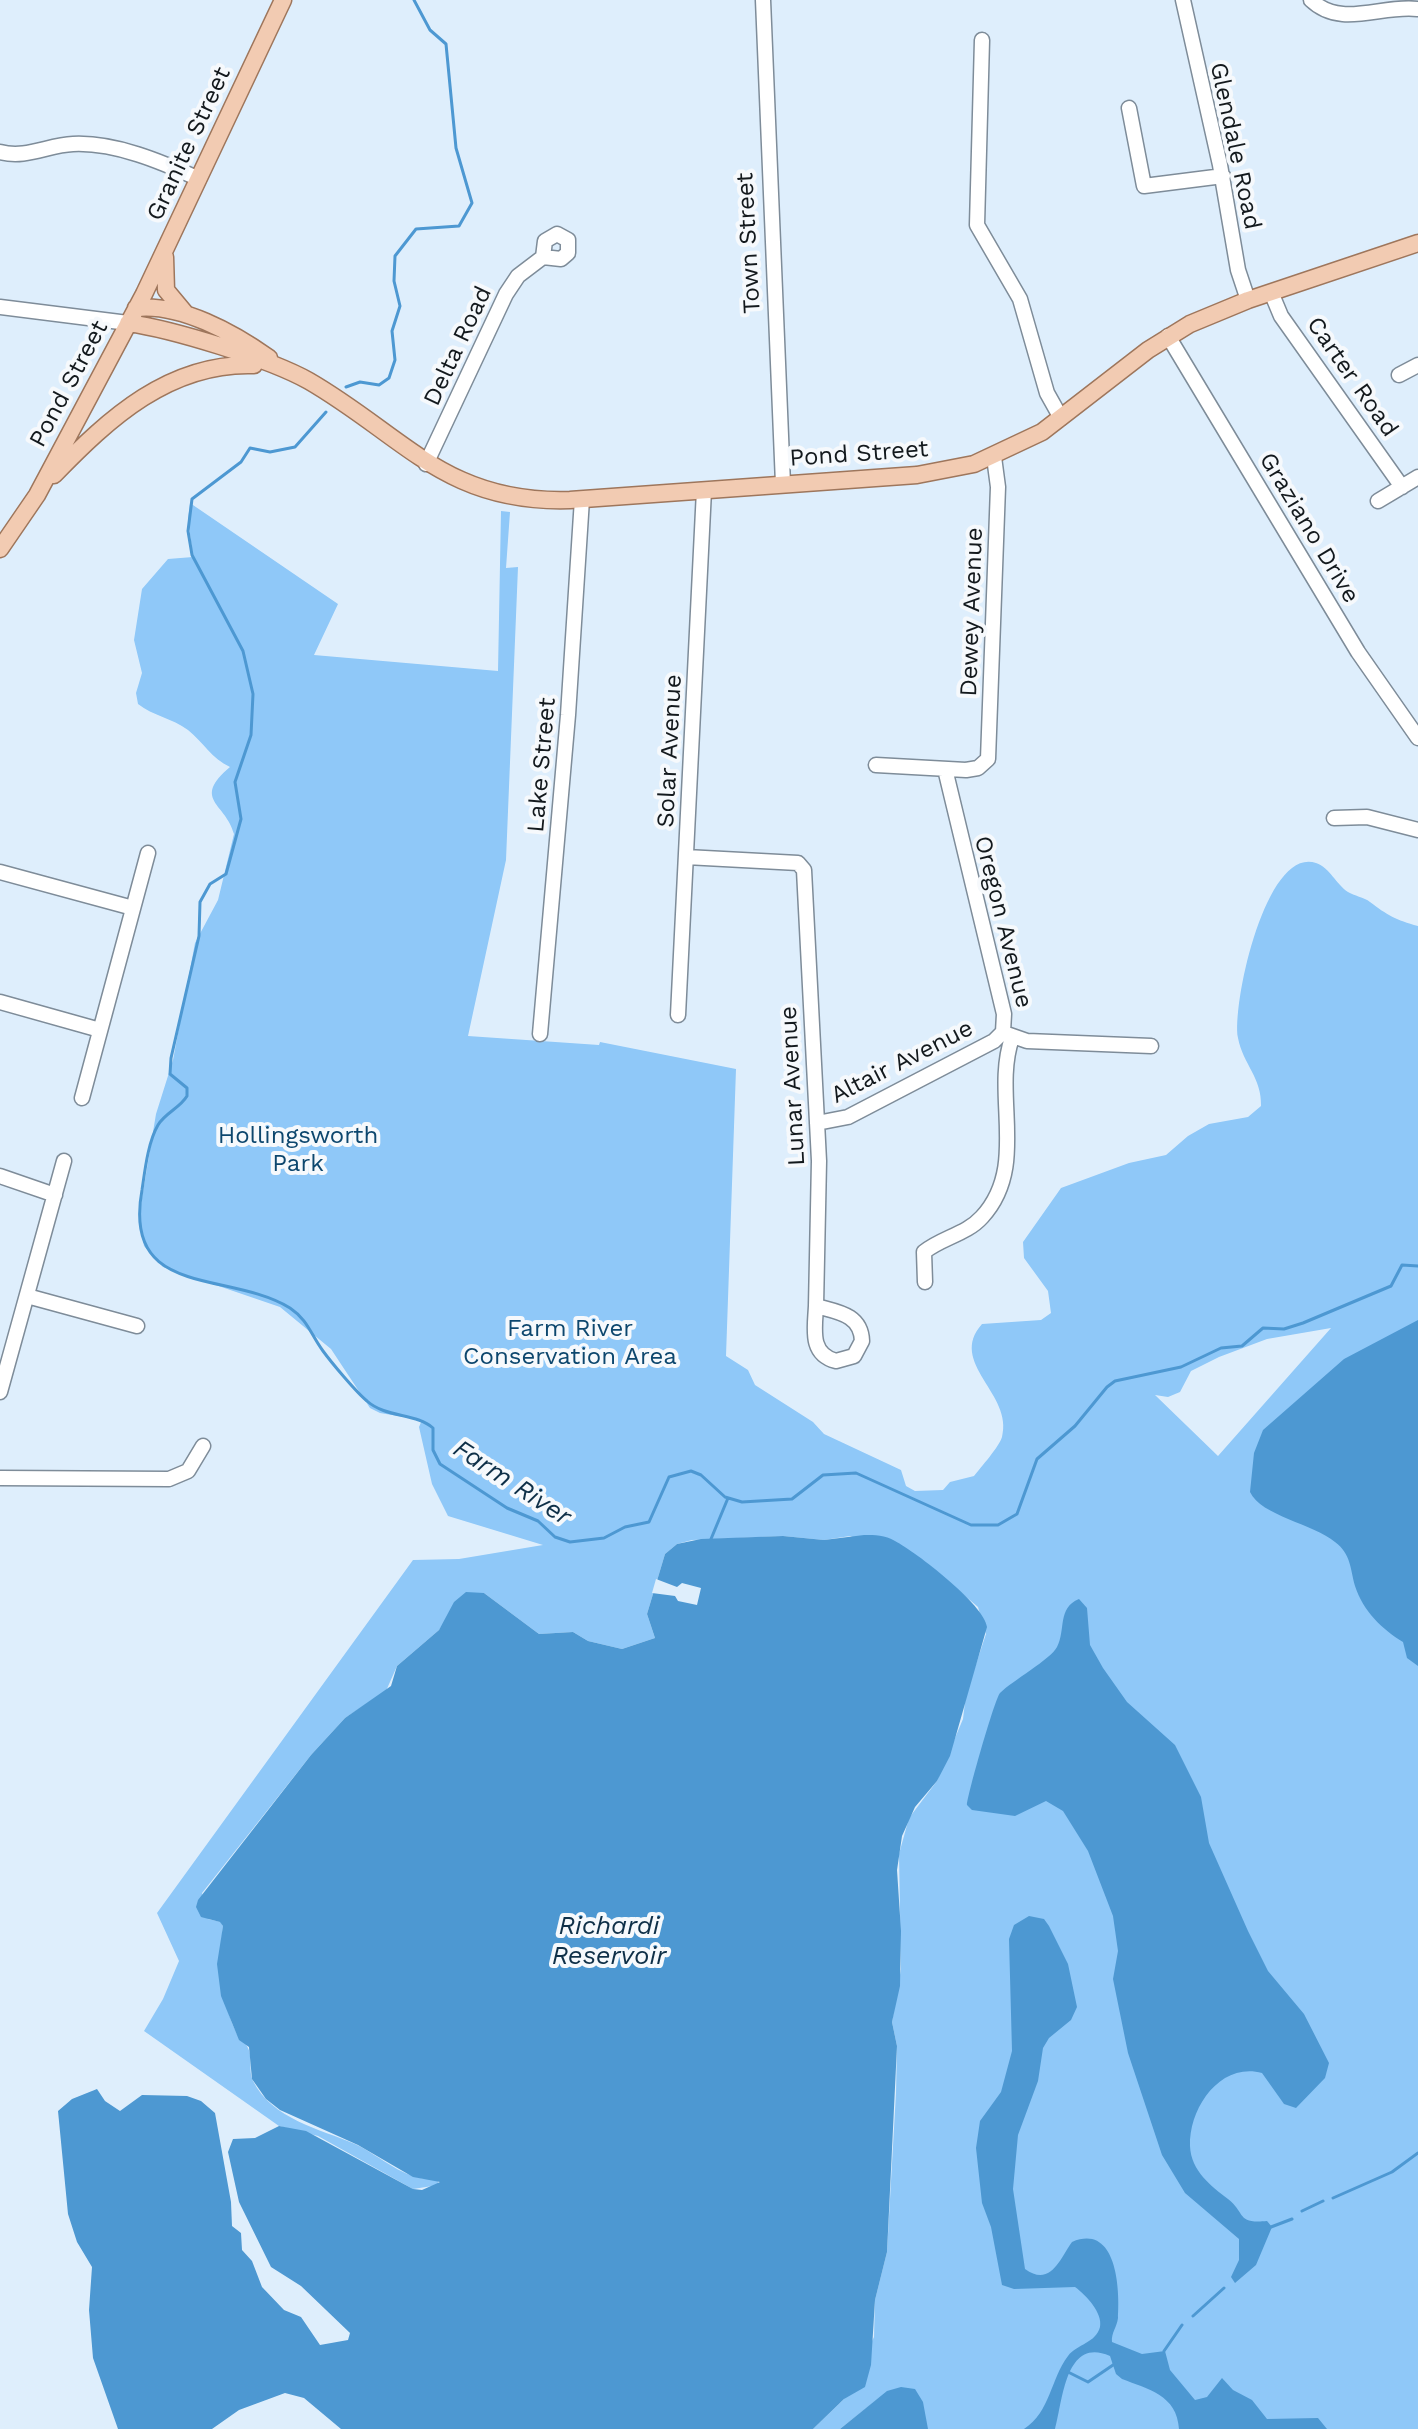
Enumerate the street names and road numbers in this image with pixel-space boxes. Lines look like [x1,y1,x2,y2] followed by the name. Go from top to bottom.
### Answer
[1203,60,1267,232] street label: Glendale Road
[141,63,237,225] street label: Granite Street
[731,172,767,314] street label: Town Street
[418,282,498,410] street label: Delta Road
[1300,312,1404,442] street label: Carter Road
[24,316,114,452] street label: Pond Street
[789,435,929,473] street label: Pond Street
[1253,448,1365,608] street label: Graziano Drive
[955,527,989,697] street label: Dewey Avenue
[652,674,688,828] street label: Solar Avenue
[522,696,562,834] street label: Lake Street
[968,833,1038,1011] street label: Oregon Avenue
[774,1005,812,1167] street label: Lunar Avenue
[826,1014,978,1110] street label: Altair Avenue

